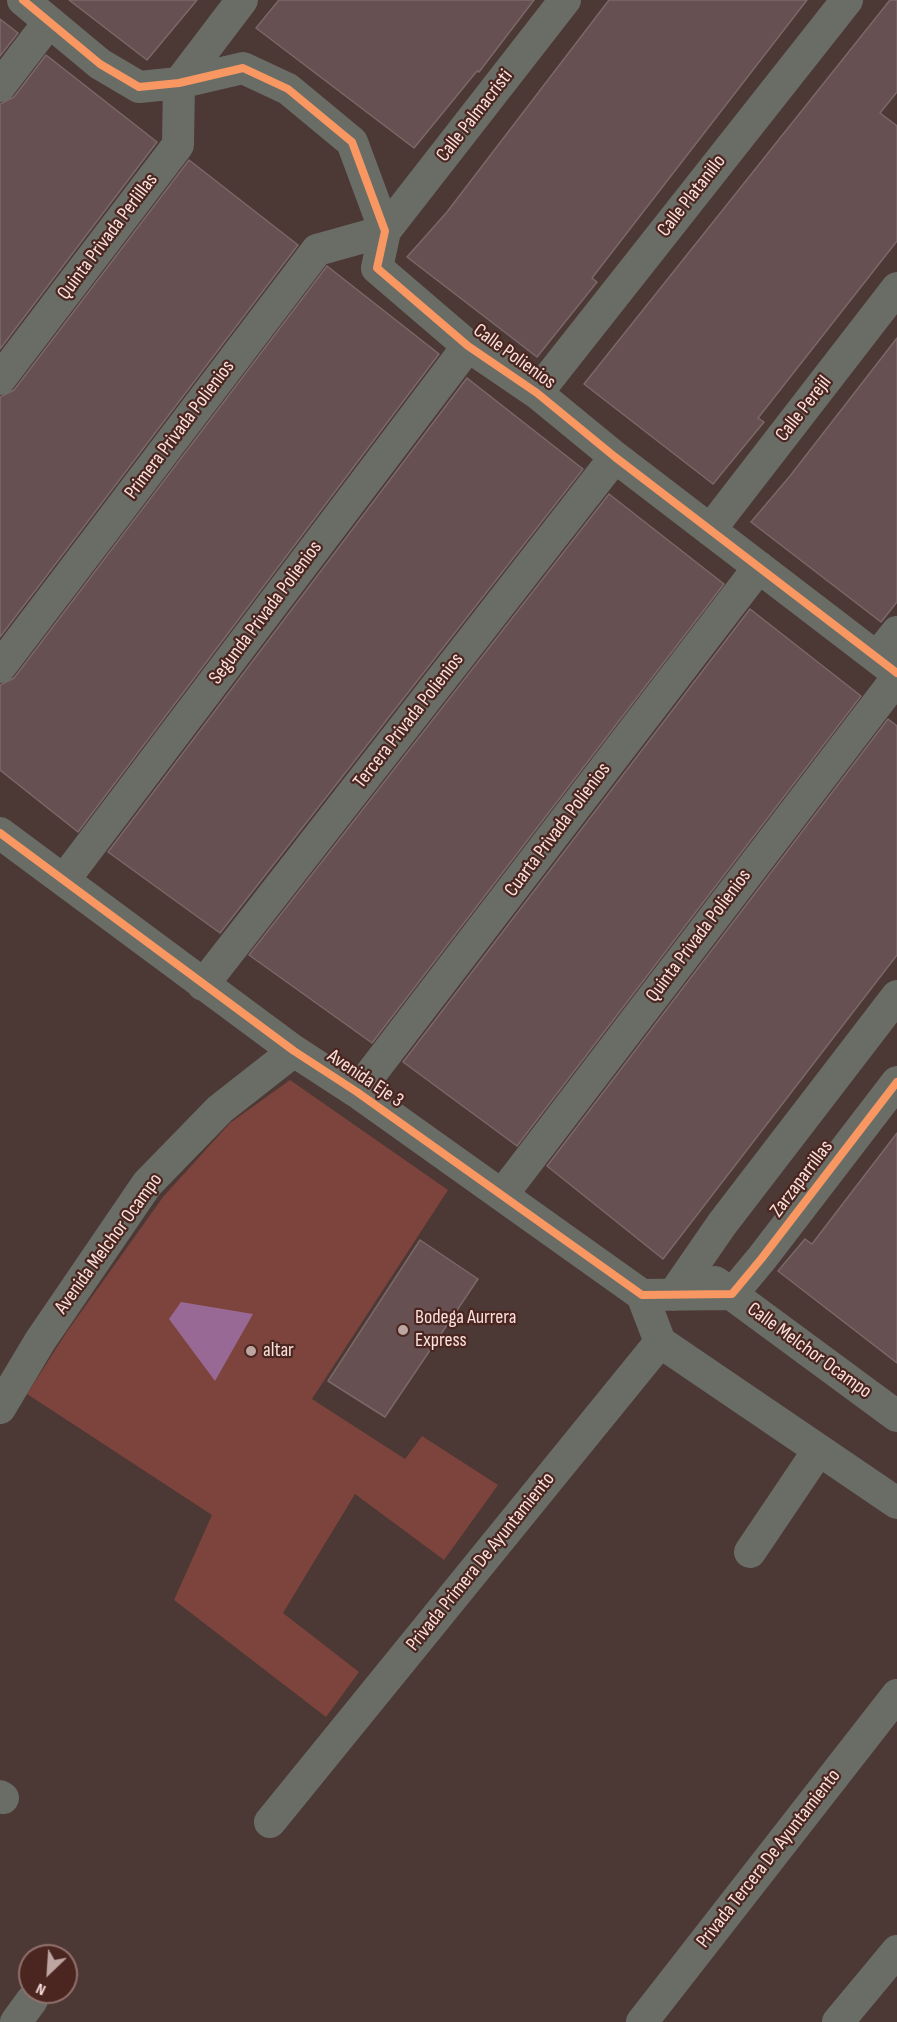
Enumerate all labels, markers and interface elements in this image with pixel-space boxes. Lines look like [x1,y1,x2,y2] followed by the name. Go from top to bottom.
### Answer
[432,65,518,167] street label: Calle Palmacristi
[653,150,731,242] street label: Calle Platanillo
[53,169,163,305] street label: Quinta Privada Perlillas
[468,319,560,395] street label: Calle Polienios
[120,356,240,504] street label: Primera Privada Polienios
[771,371,837,447] street label: Calle Perejil
[204,537,328,689] street label: Segunda Privada Polienios
[349,649,469,793] street label: Tercera Privada Polienios
[500,758,616,902] street label: Cuarta Privada Polienios
[641,865,757,1007] street label: Quinta Privada Polienios
[322,1045,408,1113] street label: Avenida Eje 3
[765,1136,839,1222] street label: Zarzaparrillas
[50,1169,168,1319] street label: Avenida Melchor Ocampo
[742,1298,876,1404] street label: Calle Melchor Ocampo
[415,1306,516,1353] place label: Bodega Aurrera Express
[396,1323,410,1337] marker: Bodega Aurrera Express
[263,1339,294,1363] place label: altar
[244,1344,258,1358] marker: altar
[402,1468,560,1656] street label: Privada Primera De Ayuntamiento
[692,1765,846,1953] street label: Privada Tercera De Ayuntamiento
[18,1944,78,2004] north arrow
[33,1979,49,1999] text: N

